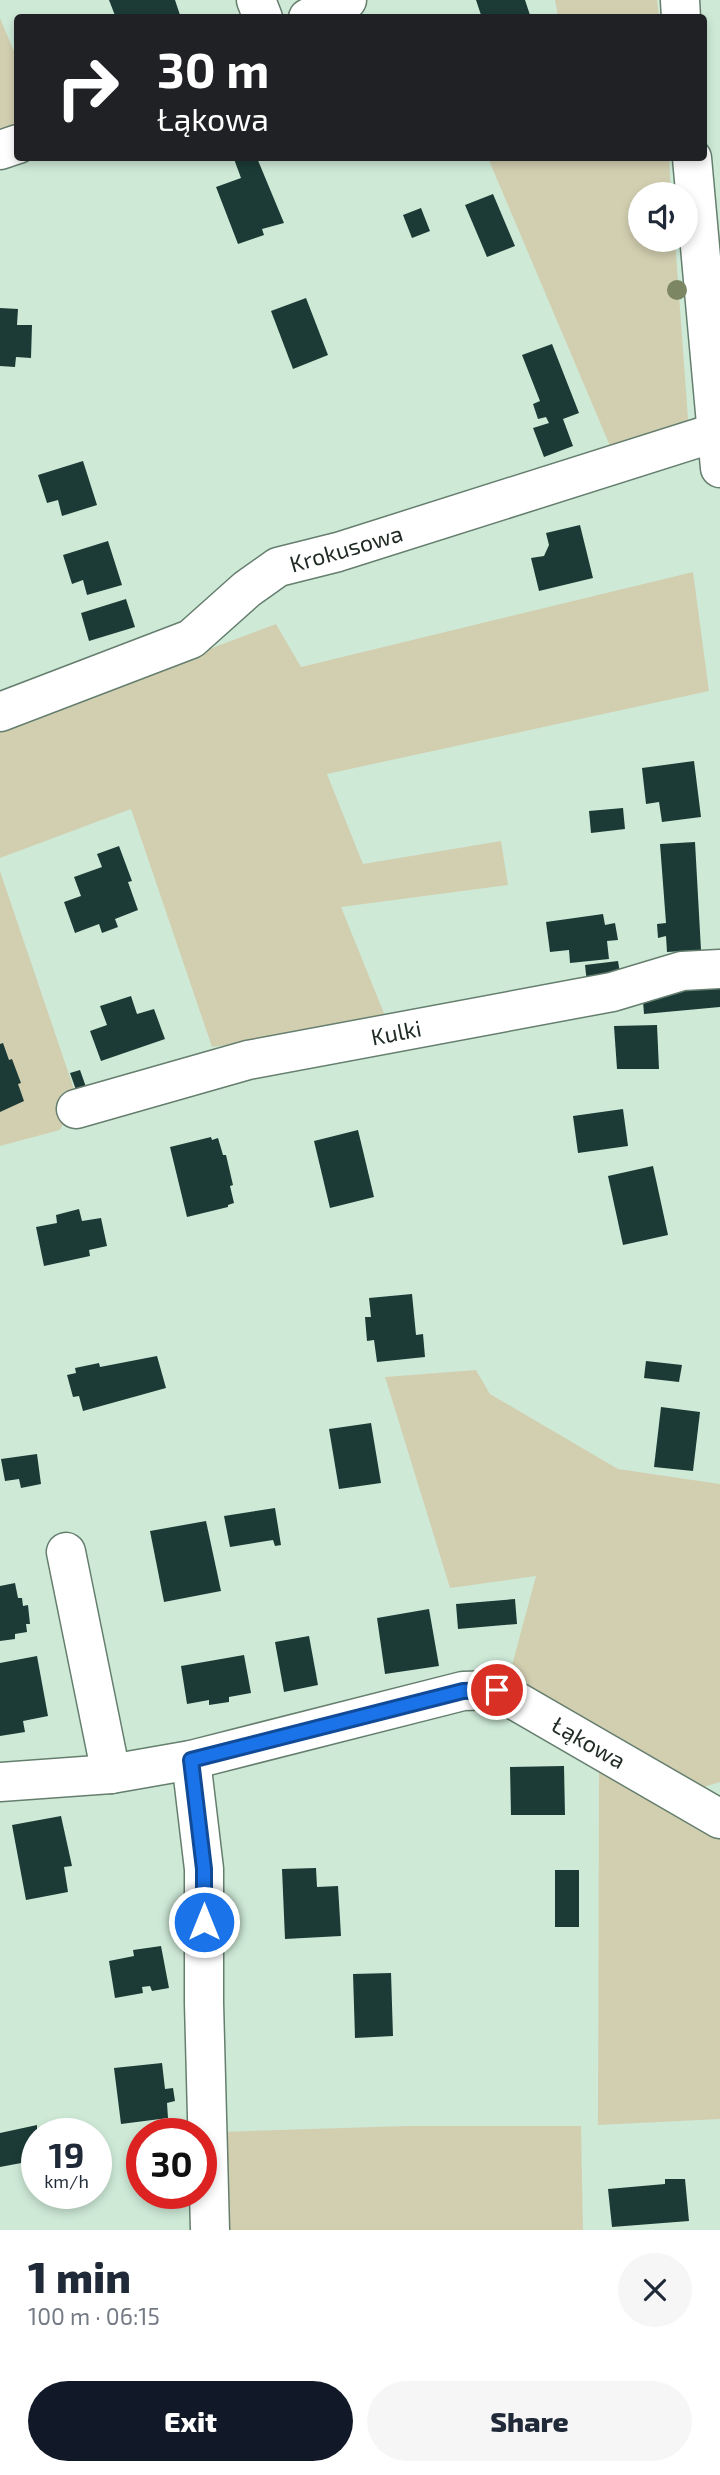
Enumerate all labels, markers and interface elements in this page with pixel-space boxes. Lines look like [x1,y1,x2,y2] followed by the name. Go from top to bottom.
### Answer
[157,39,269,98] text: 30 m
[42,42,133,133] icon: right
[157,99,269,137] text: Łąkowa
[628,182,698,252] map controls
[628,182,698,252] button: sound
[286,518,406,578] street label: Krokusowa
[368,1013,424,1051] street label: Kulki
[467,1660,527,1720] pin
[478,1671,516,1709] icon: arrive
[547,1710,631,1774] street label: Łąkowa
[167,1885,241,1959] position arrow
[126,2118,217,2209] speed limit sign: 30
[49,2133,84,2175] text: 19
[44,2170,89,2192] text: km/h
[28,2251,131,2301] text: 1 min
[618,2253,692,2327] button: close
[28,2302,160,2330] text: 100 m · 06:15
[28,2381,353,2461] button: Exit
[367,2381,692,2461] button: Share

